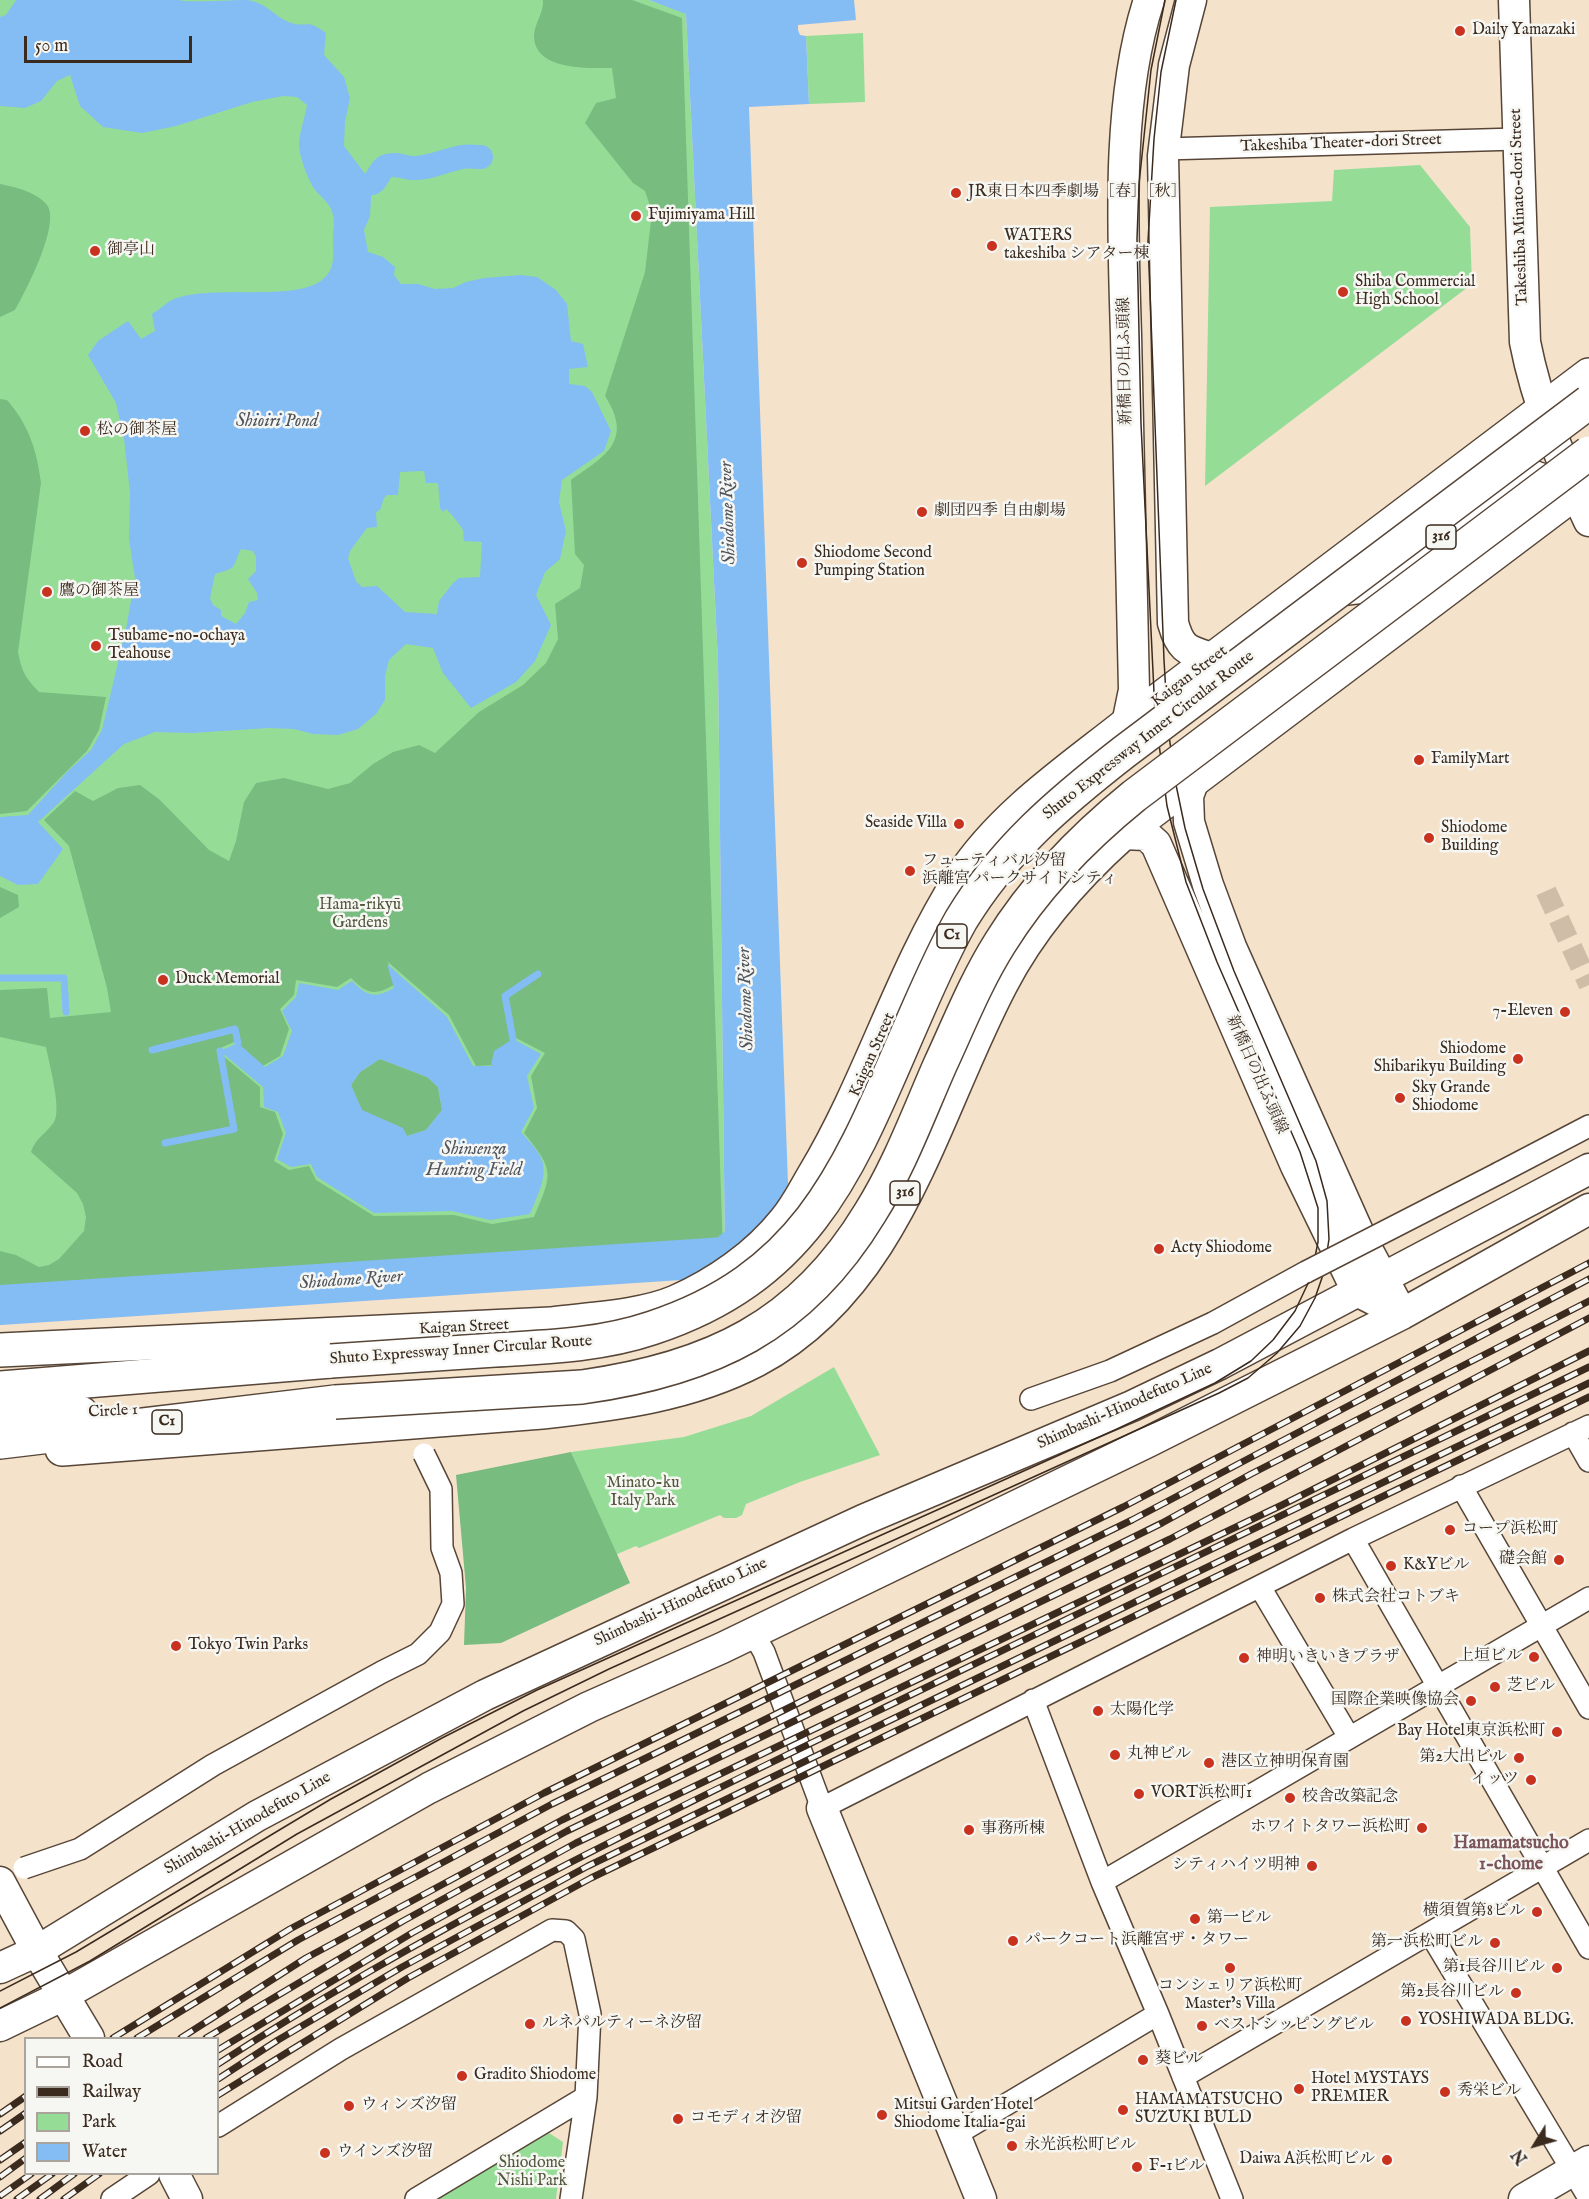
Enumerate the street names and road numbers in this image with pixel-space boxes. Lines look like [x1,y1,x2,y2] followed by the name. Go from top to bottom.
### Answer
[1507,108,1533,306] street label: Takeshiba Minato-dori Street
[1240,131,1442,157] street label: Takeshiba Theater-dori Street
[1115,297,1137,425] street label: 新橋日の出ふ頭線
[1426,525,1456,549] road number: 316
[1148,642,1232,712] street label: Kaigan Street
[1040,648,1258,824] street label: Shuto Expressway Inner Circular Route
[937,924,967,948] road number: C1
[846,1010,900,1100] street label: Kaigan Street
[1221,1013,1291,1137] street label: 新橋日の出ふ頭線
[890,1181,920,1205] road number: 316
[418,1316,510,1340] street label: Kaigan Street
[329,1332,593,1370] street label: Shuto Expressway Inner Circular Route
[1035,1360,1215,1454] street label: Shimbashi-Hinodefuto Line
[88,1401,138,1423] street label: Circle 1
[152,1410,182,1434] road number: C1
[591,1554,771,1652] street label: Shimbashi-Hinodefuto Line
[161,1768,335,1880] street label: Shimbashi-Hinodefuto Line

